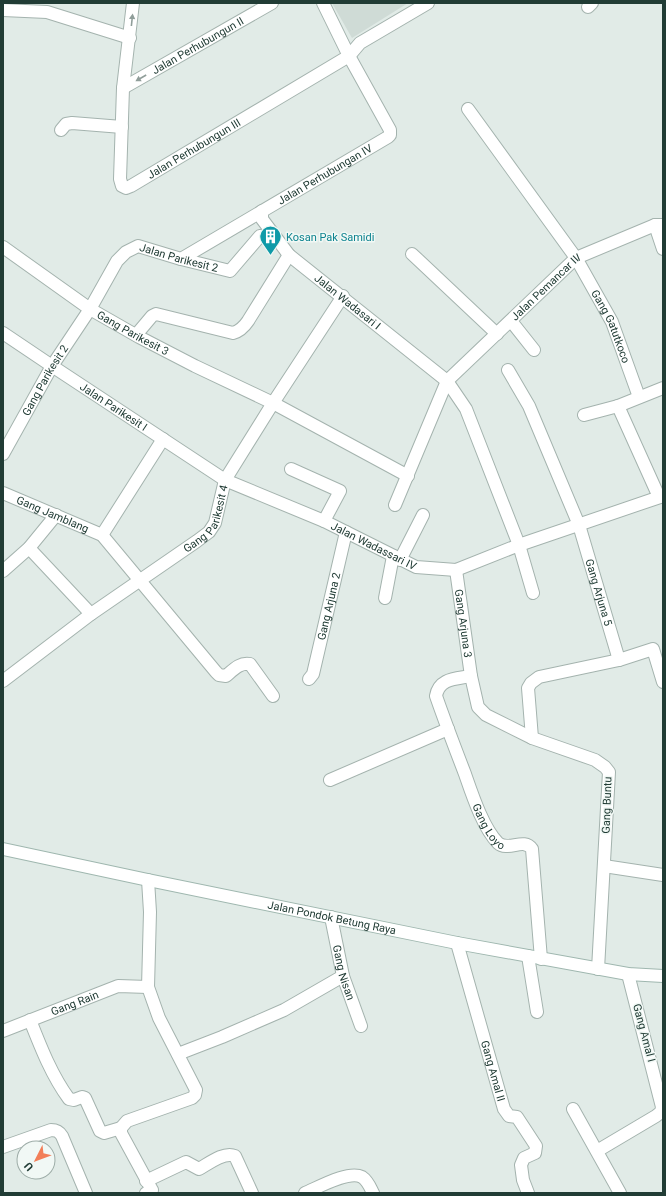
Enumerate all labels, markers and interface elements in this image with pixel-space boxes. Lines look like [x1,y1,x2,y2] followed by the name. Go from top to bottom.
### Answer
[128,14,135,26] one-way arrow
[150,14,246,77] street label: Jalan Perhubungun II
[135,75,147,82] one-way arrow
[145,116,243,181] street label: Jalan Perhubungun III
[275,141,374,207] street label: Jalan Perhubungan IV
[257,224,283,257] building icon: Kosan Pak Samidi
[286,231,374,244] place label: Kosan Pak Samidi
[138,240,220,274] street label: Jalan Parikesit 2
[508,250,582,323] street label: Jalan Pemancar III
[312,271,383,332] street label: Jalan Wadasari I
[589,287,633,365] street label: Gang Gatutkoco
[95,308,171,358] street label: Gang Parikesit 3
[19,342,71,418] street label: Gang Parikesit 2
[78,380,150,434] street label: Jalan Parikesit I
[181,484,230,555] street label: Gang Parikesit 4
[15,493,91,535] street label: Gang Jamblang
[329,519,419,573] street label: Jalan Wadassari IV
[583,557,615,627] street label: Gang Arjuna 5
[315,571,343,641] street label: Gang Arjuna 2
[452,588,475,659] street label: Gang Arjuna 3
[600,776,614,834] street label: Gang Buntu
[470,801,507,852] street label: Gang Loyo
[267,898,397,937] street label: Jalan Pondok Betung Raya
[330,944,358,1002] street label: Gang Nisan
[49,988,100,1018] street label: Gang Rain
[630,1002,658,1064] street label: Gang Amal I
[478,1039,508,1103] street label: Gang Amal II
[16,1140,56,1180] north arrow
[22,1159,36,1173] text: U

